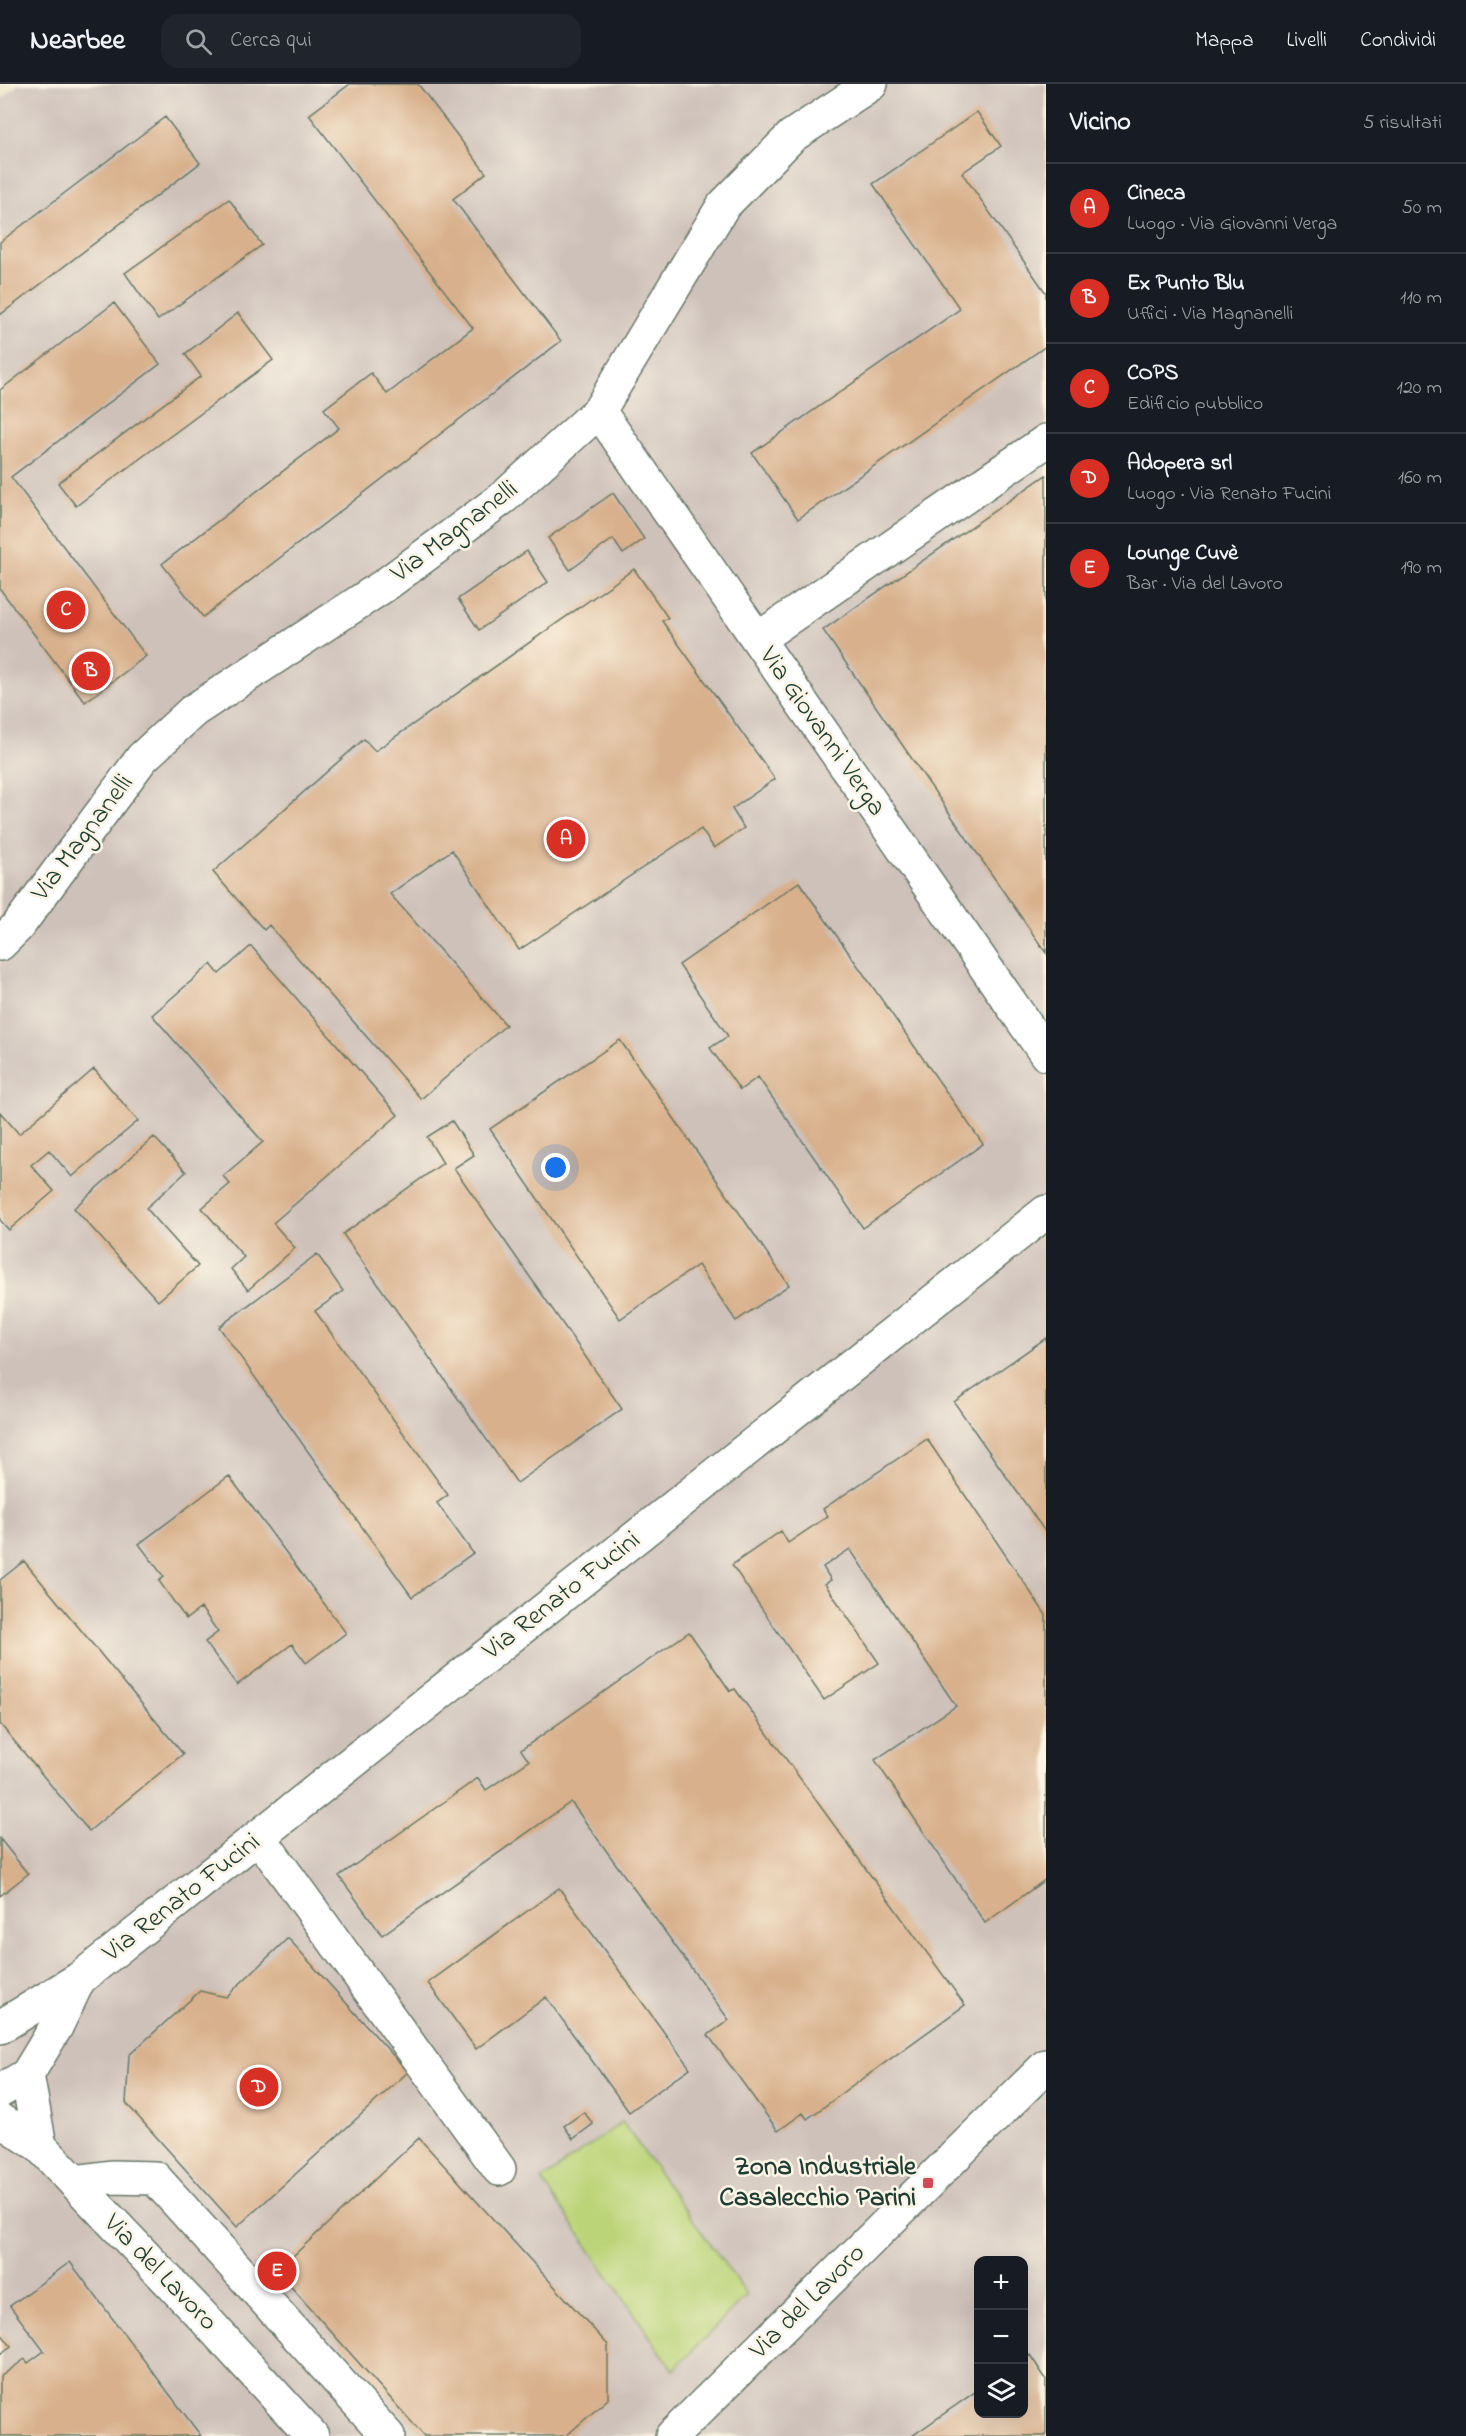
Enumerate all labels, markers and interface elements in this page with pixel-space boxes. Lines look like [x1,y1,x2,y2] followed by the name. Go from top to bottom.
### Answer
[161,14,581,68] search box
[30,21,125,62] text: Nearbee
[182,25,215,58] icon: search
[230,25,312,57] text: Cerca qui
[1195,26,1254,56] text: Mappa
[1287,26,1327,56] text: Livelli
[1360,26,1436,56] text: Condividi
[1070,104,1131,142] text: Vicino
[1363,109,1442,138] text: 5 risultati
[1127,178,1185,210] text: Cineca
[1083,194,1096,223] text: A
[1401,194,1442,223] text: 50 m
[1127,210,1337,239] text: Luogo · Via Giovanni Verga
[1127,268,1245,300] text: Ex Punto Blu
[1083,284,1096,313] text: B
[1400,284,1442,313] text: 110 m
[1127,300,1293,329] text: Uffici · Via Magnanelli
[1127,358,1178,390] text: COPS
[1084,374,1095,403] text: C
[1397,374,1442,403] text: 120 m
[1127,390,1263,419] text: Edificio pubblico
[1127,448,1232,480] text: Adopera srl
[1082,464,1097,493] text: D
[1398,464,1442,493] text: 160 m
[382,471,527,593] street label: Via Magnanelli
[1127,480,1331,509] text: Luogo · Via Renato Fucini
[1127,538,1238,570] text: Lounge Cuvè
[1083,554,1096,583] text: E
[1400,554,1442,583] text: 190 m
[1127,570,1283,599] text: Bar · Via del Lavoro
[46,588,86,632] pin: C
[748,638,895,825] street label: Via Giovanni Verga
[72,648,110,694] pin: B
[22,766,144,911] street label: Via Magnanelli
[546,816,586,861] pin: A
[541,1153,570,1182] your location
[474,1522,649,1671] street label: Via Renato Fucini
[94,1824,269,1973] street label: Via Renato Fucini
[240,2064,278,2110] pin: D
[719,2148,917,2218] place label: Zona Industriale Casalecchio Parini
[921,2176,935,2190] marker: Zona Industriale Casalecchio Parini
[93,2205,226,2341] street label: Via del Lavoro
[740,2235,875,2370] street label: Via del Lavoro
[258,2248,296,2294] pin: E
[974,2256,1028,2418] map controls
[974,2256,1028,2310] button: +
[974,2310,1028,2364] button: −
[974,2364,1028,2418] button: layers

